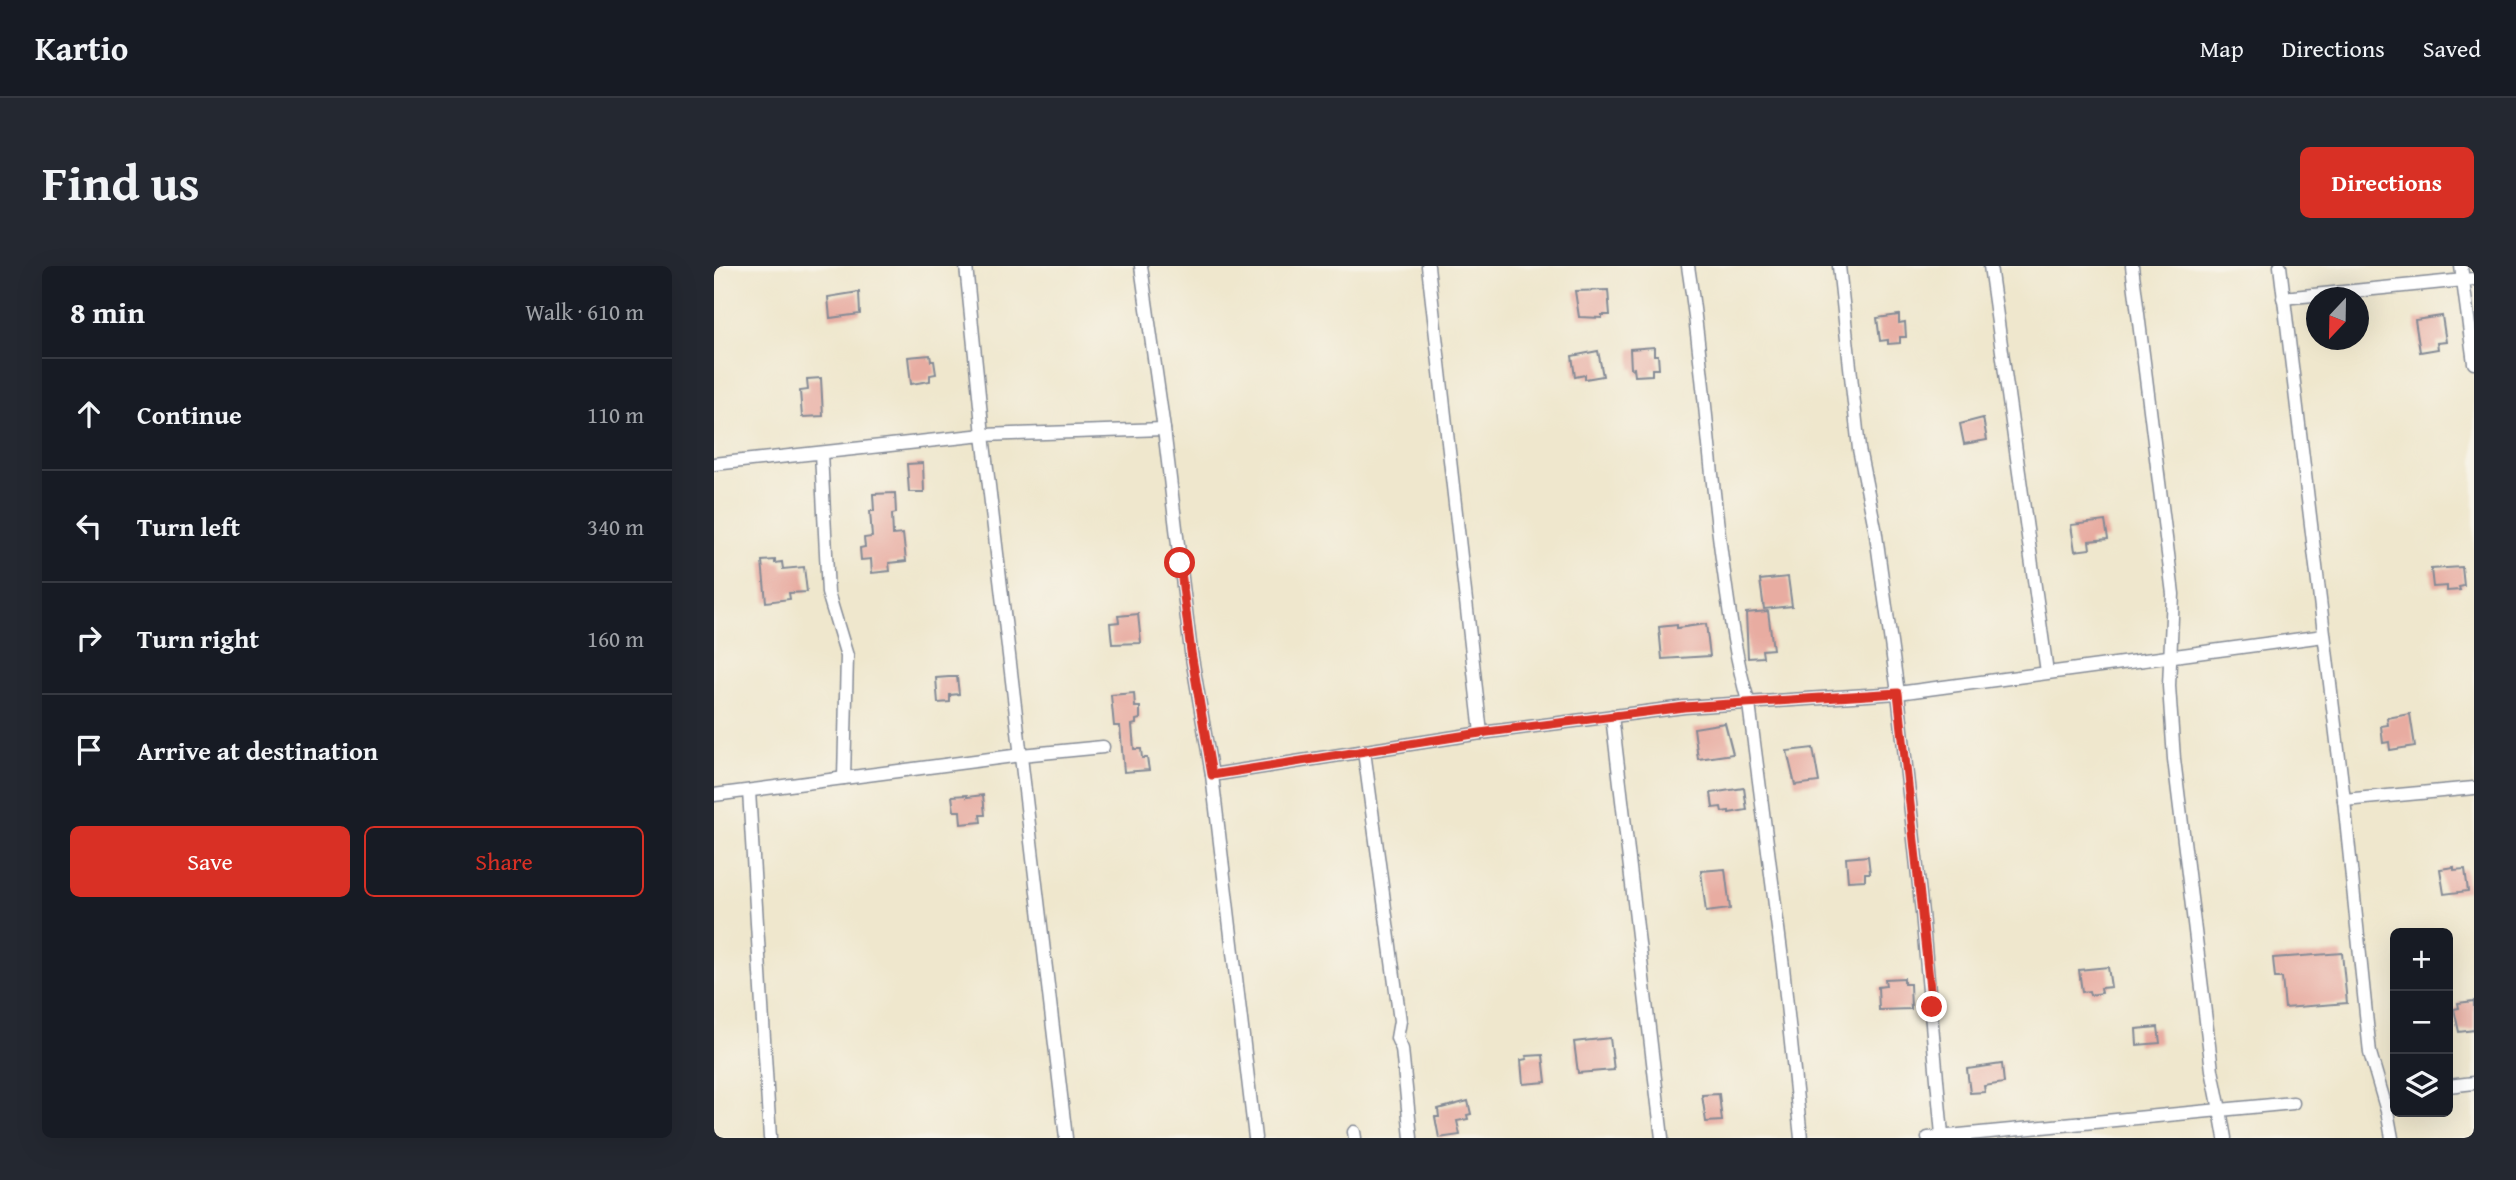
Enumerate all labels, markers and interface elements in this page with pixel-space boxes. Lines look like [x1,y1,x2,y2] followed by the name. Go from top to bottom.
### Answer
[35,24,128,72] text: Kartio
[2200,31,2244,66] text: Map
[2282,31,2385,66] text: Directions
[2423,31,2481,66] text: Saved
[42,146,200,218] text: Find us
[2300,147,2474,218] button: Directions
[2306,287,2369,350] north arrow
[70,290,145,334] text: 8 min
[525,295,644,328] text: Walk · 610 m
[70,395,108,433] icon: ahead
[137,395,242,434] text: Continue
[587,398,644,431] text: 110 m
[70,507,108,545] icon: left
[137,507,240,546] text: Turn left
[587,510,644,543] text: 340 m
[1164,547,1195,578] route start
[70,619,108,657] icon: right
[137,619,259,658] text: Turn right
[587,622,644,655] text: 160 m
[70,731,108,769] icon: arrive
[137,731,378,770] text: Arrive at destination
[70,826,350,897] button: Save
[364,826,644,897] button: Share
[2390,928,2453,1117] map controls
[2390,928,2453,991] button: +
[1916,991,1947,1022] route end
[2390,991,2453,1054] button: −
[2390,1054,2453,1117] button: layers

